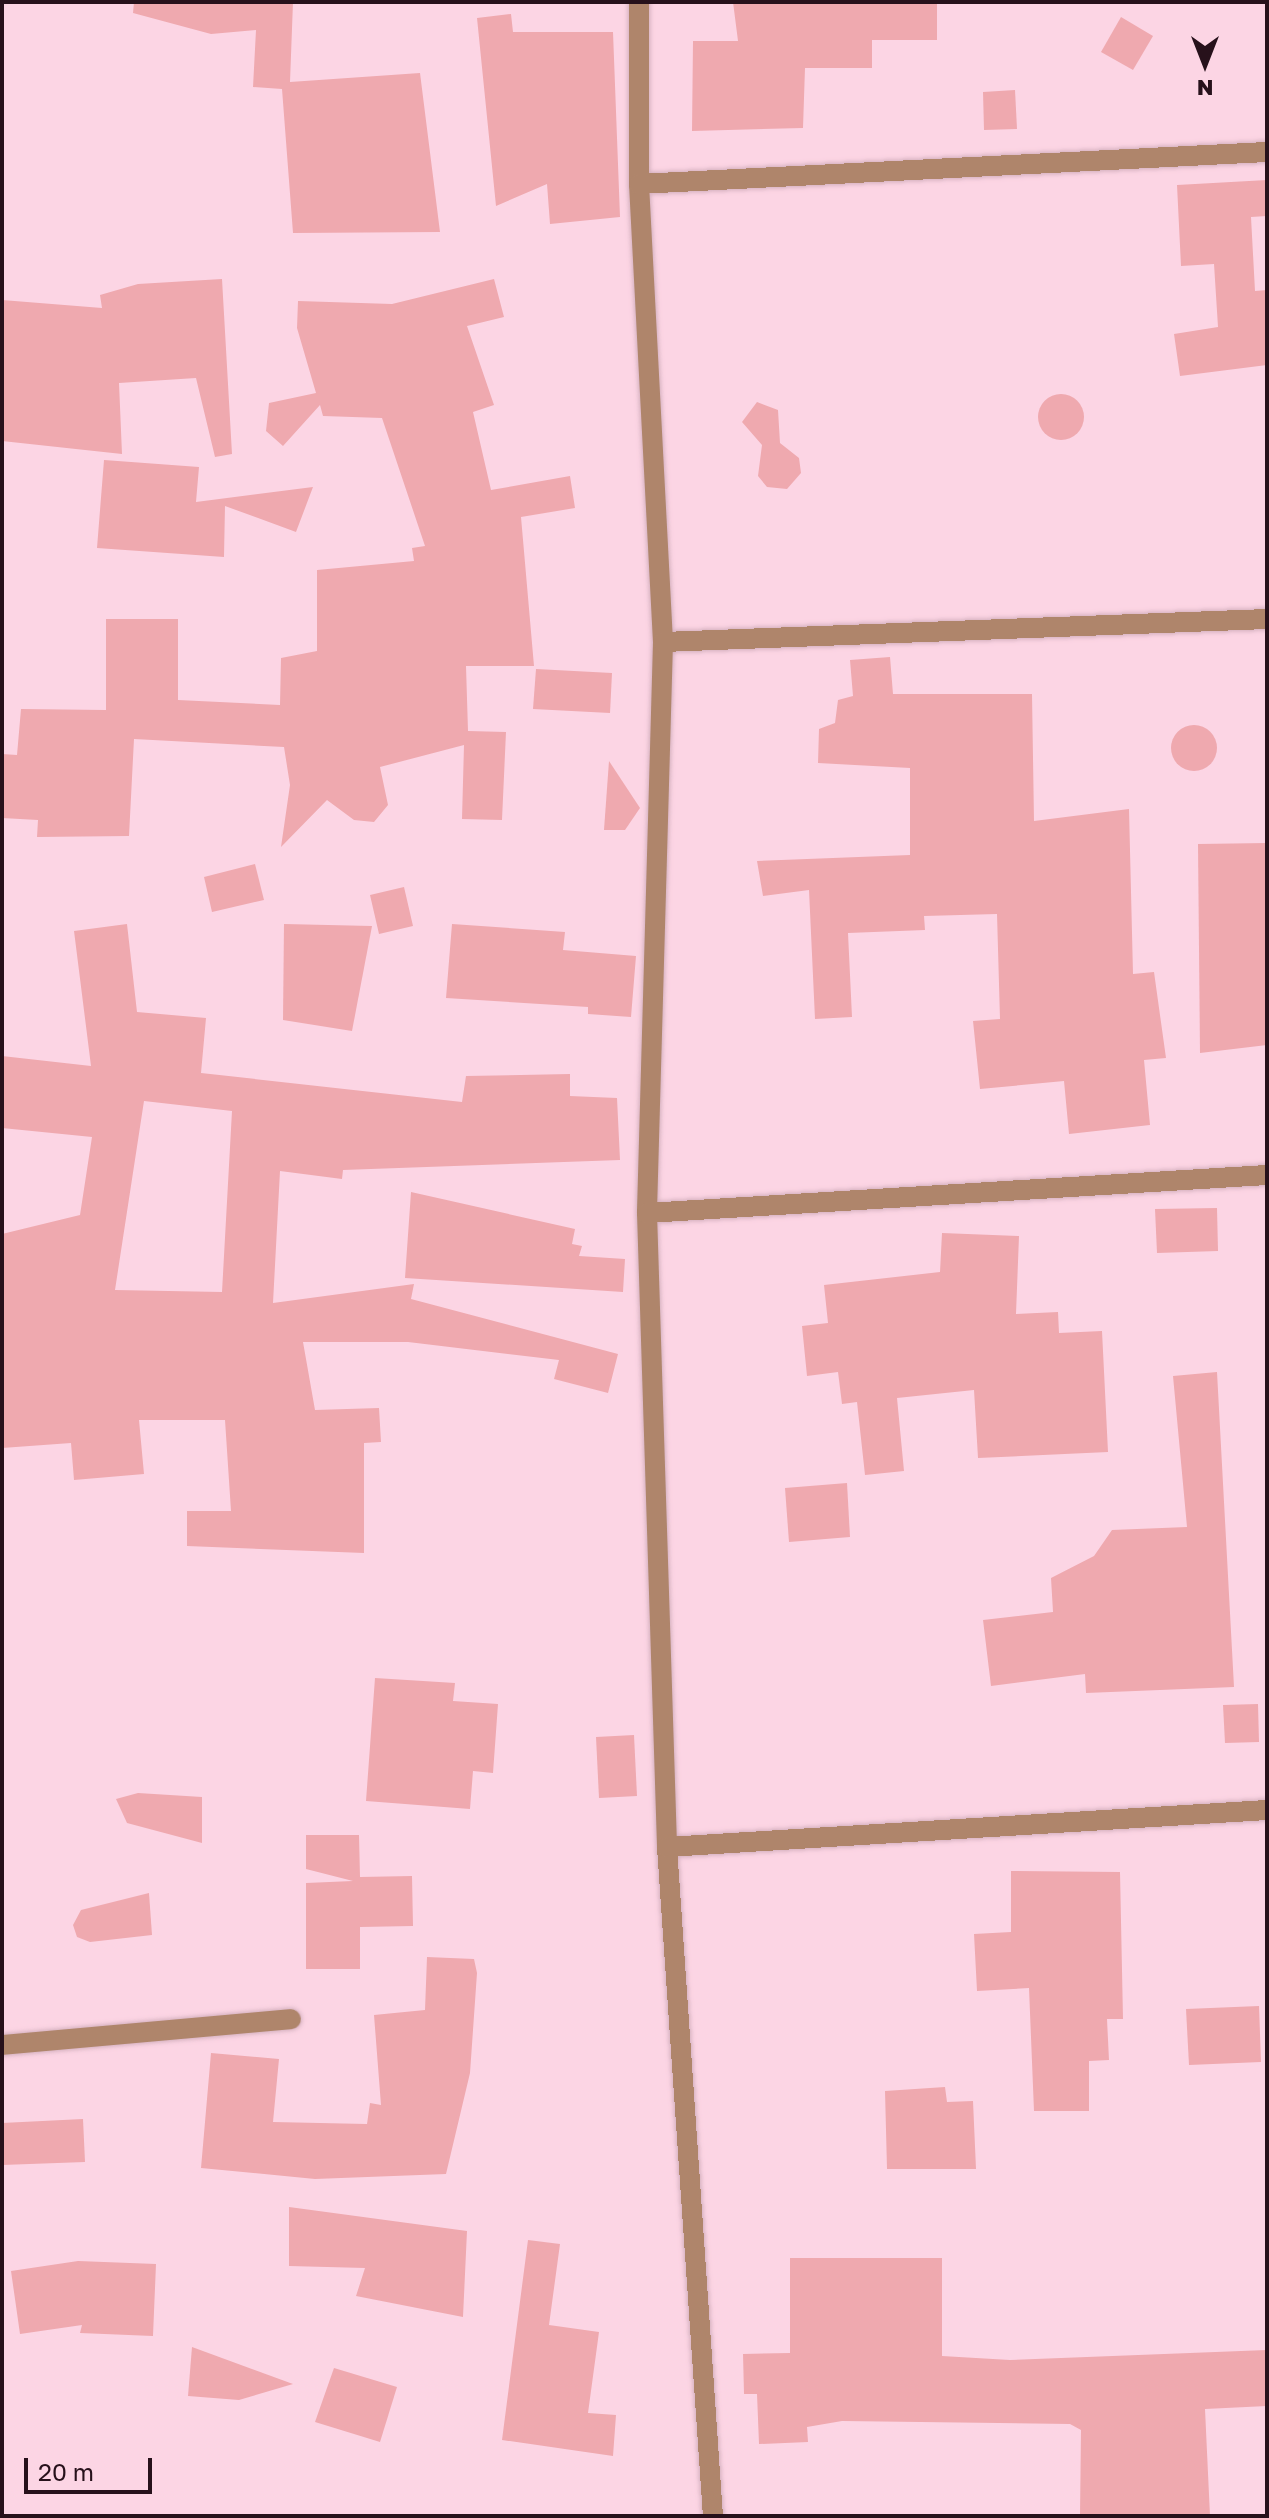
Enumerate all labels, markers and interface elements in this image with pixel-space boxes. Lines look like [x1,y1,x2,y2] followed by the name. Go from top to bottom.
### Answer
[1165,24,1245,104] north arrow
[1197,75,1213,102] text: N
[28,2442,156,2492] scale bar
[38,2457,94,2486] text: 20 m

